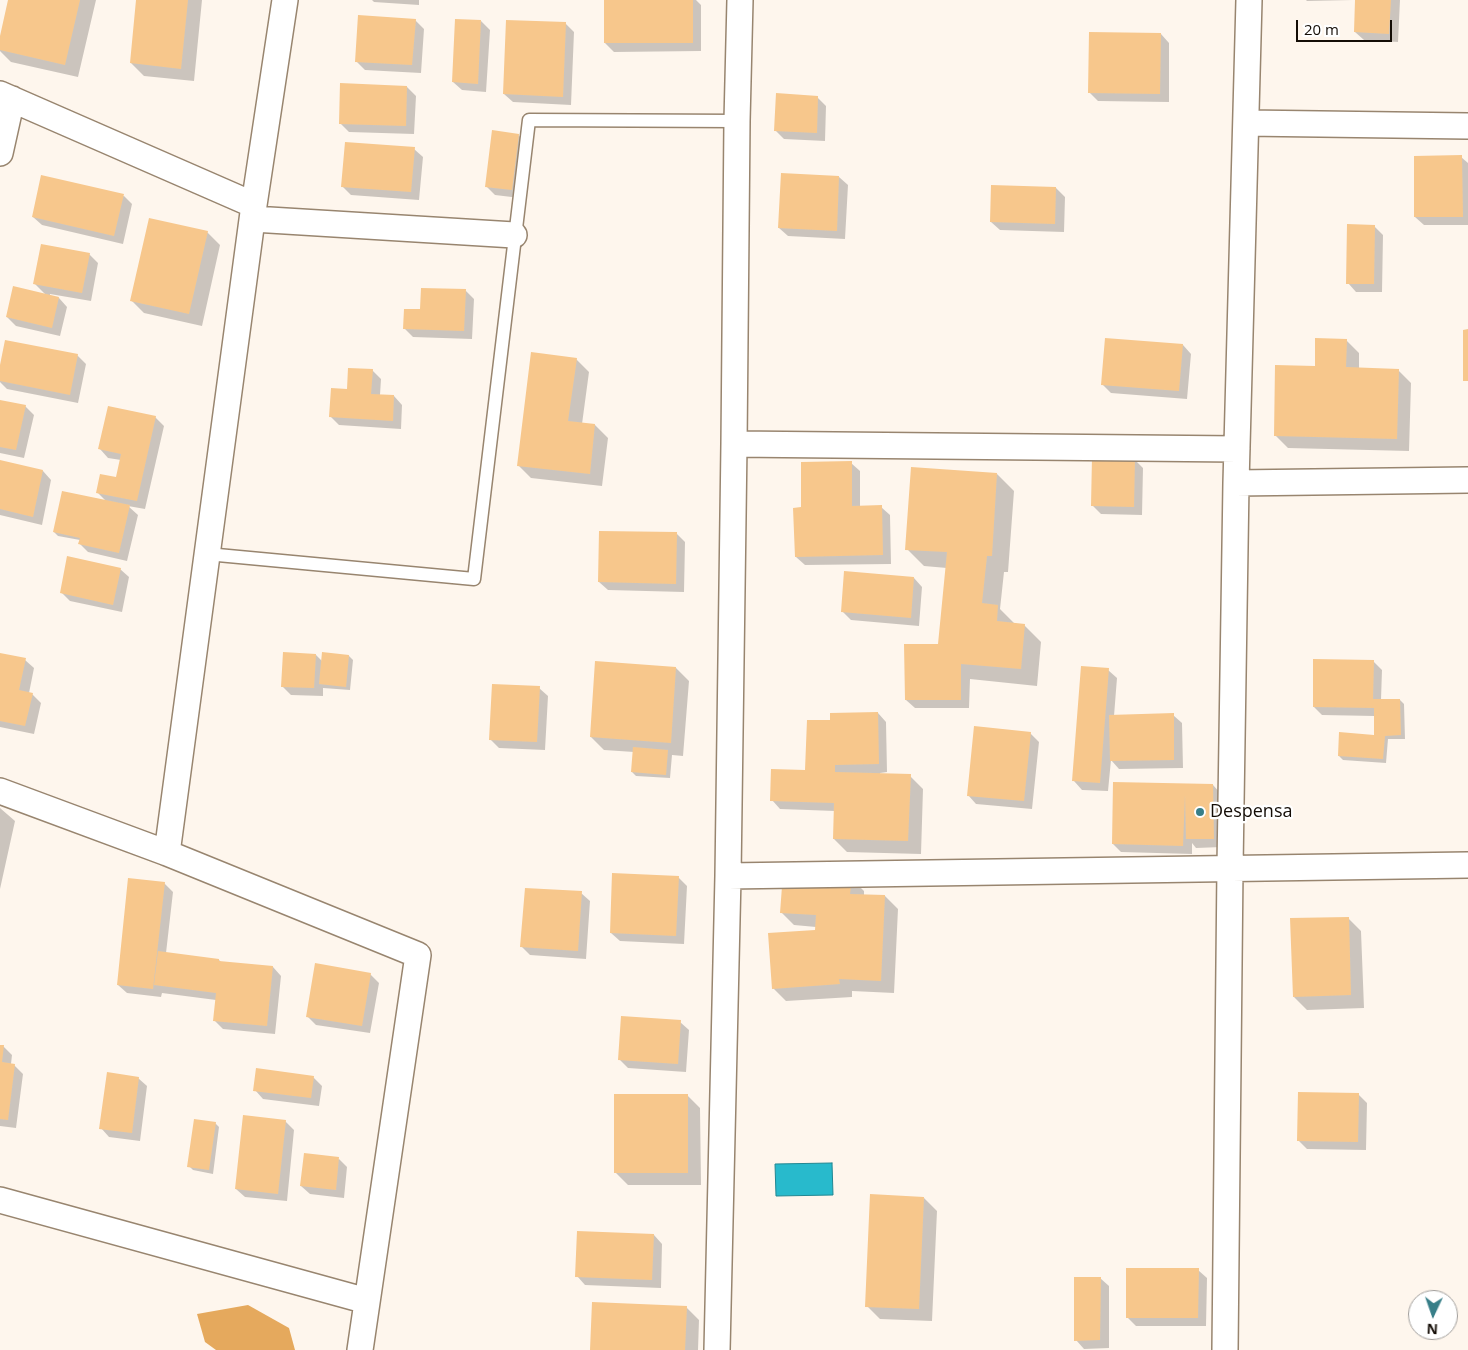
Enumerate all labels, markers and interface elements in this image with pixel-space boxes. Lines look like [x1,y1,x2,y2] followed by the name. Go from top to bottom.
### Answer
[1298,10,1394,42] scale bar
[1304,19,1339,39] text: 20 m
[1210,801,1292,823] place label: Despensa
[1194,806,1206,818] marker: Despensa
[1408,1290,1458,1340] north arrow
[1426,1320,1438,1339] text: N

